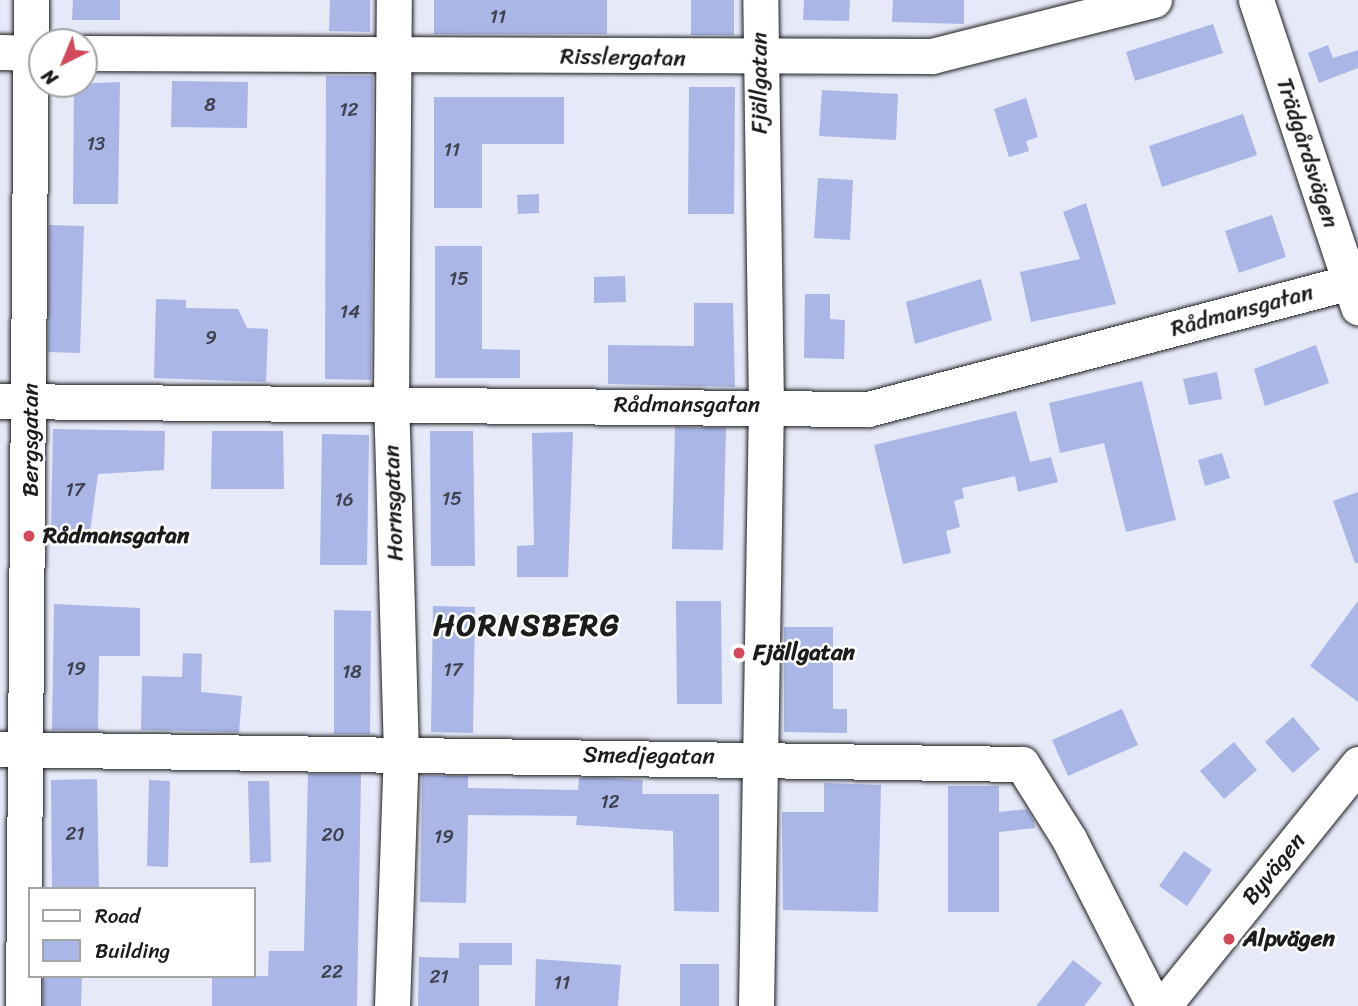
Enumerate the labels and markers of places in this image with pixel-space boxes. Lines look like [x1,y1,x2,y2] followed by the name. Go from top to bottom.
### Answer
[43,522,189,550] place label: Rådmansgatan
[21,528,37,544] marker: Rådmansgatan
[753,639,855,667] place label: Fjällgatan
[731,645,747,661] marker: Fjällgatan
[1243,925,1335,953] place label: Alpvägen
[1221,931,1237,947] marker: Alpvägen

